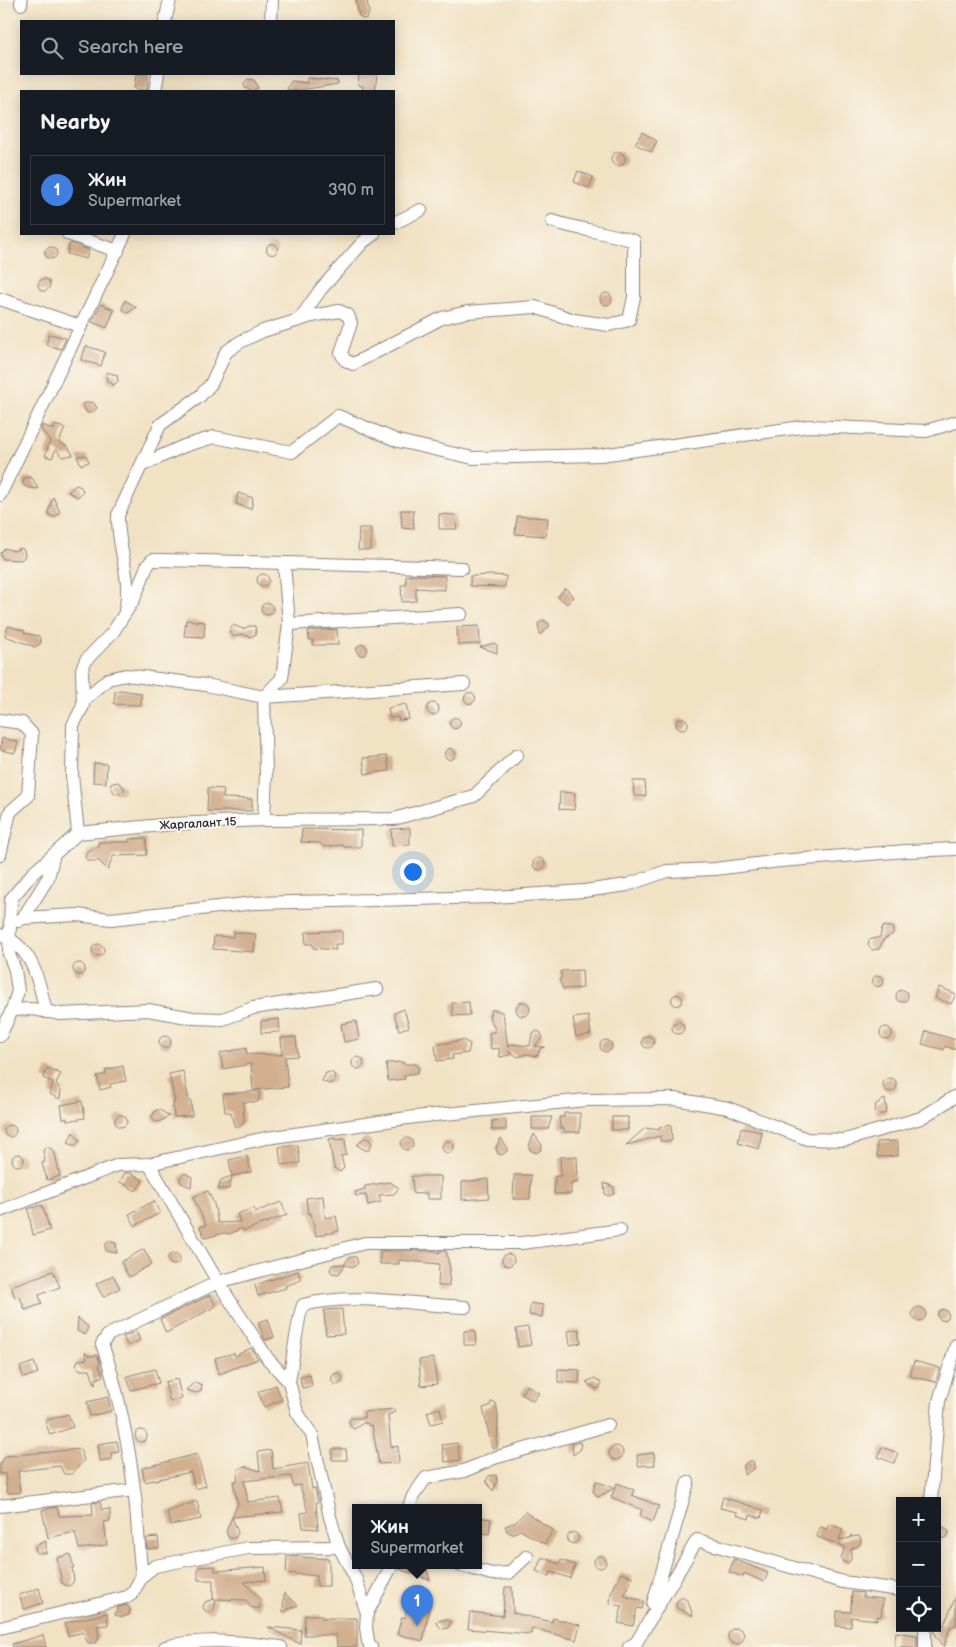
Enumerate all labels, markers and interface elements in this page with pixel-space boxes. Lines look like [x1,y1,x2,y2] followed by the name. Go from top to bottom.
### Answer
[20,20,395,75] search box
[38,34,66,62] icon: search
[78,36,183,59] text: Search here
[40,110,110,135] text: Nearby
[88,169,127,192] text: Жин
[54,181,60,200] text: 1
[328,181,374,200] text: 390 m
[88,192,181,211] text: Supermarket
[159,814,237,834] street label: Жаргалант 15
[400,859,426,885] your location
[896,1497,941,1632] map controls
[896,1497,941,1542] button: +
[352,1504,482,1569] popup
[370,1516,409,1539] text: Жин
[370,1539,464,1558] text: Supermarket
[896,1542,941,1587] button: −
[401,1585,433,1626] pin: 1
[896,1587,941,1632] button: locate

